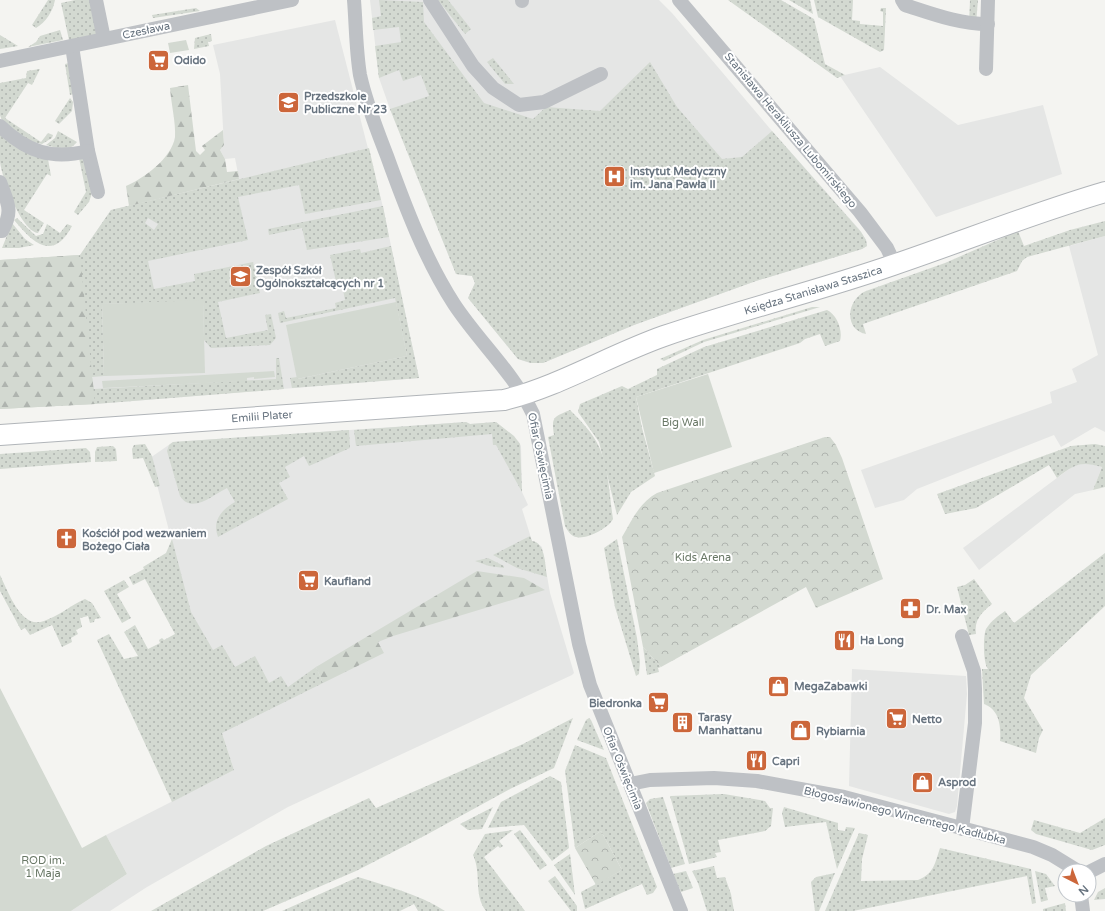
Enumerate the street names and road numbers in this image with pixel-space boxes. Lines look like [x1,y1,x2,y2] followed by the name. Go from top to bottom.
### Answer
[121,19,171,42] street label: Czesława
[722,50,860,211] street label: Stanisława Herakliusza Lubomirskiego
[742,263,884,318] street label: Księdza Stanisława Staszica
[231,408,294,425] street label: Emilii Plater
[525,411,556,501] street label: Ofiar Oświęcimia
[600,725,645,812] street label: Ofiar Oświęcimia
[803,784,1007,847] street label: Błogosławionego Wincentego Kadłubka

